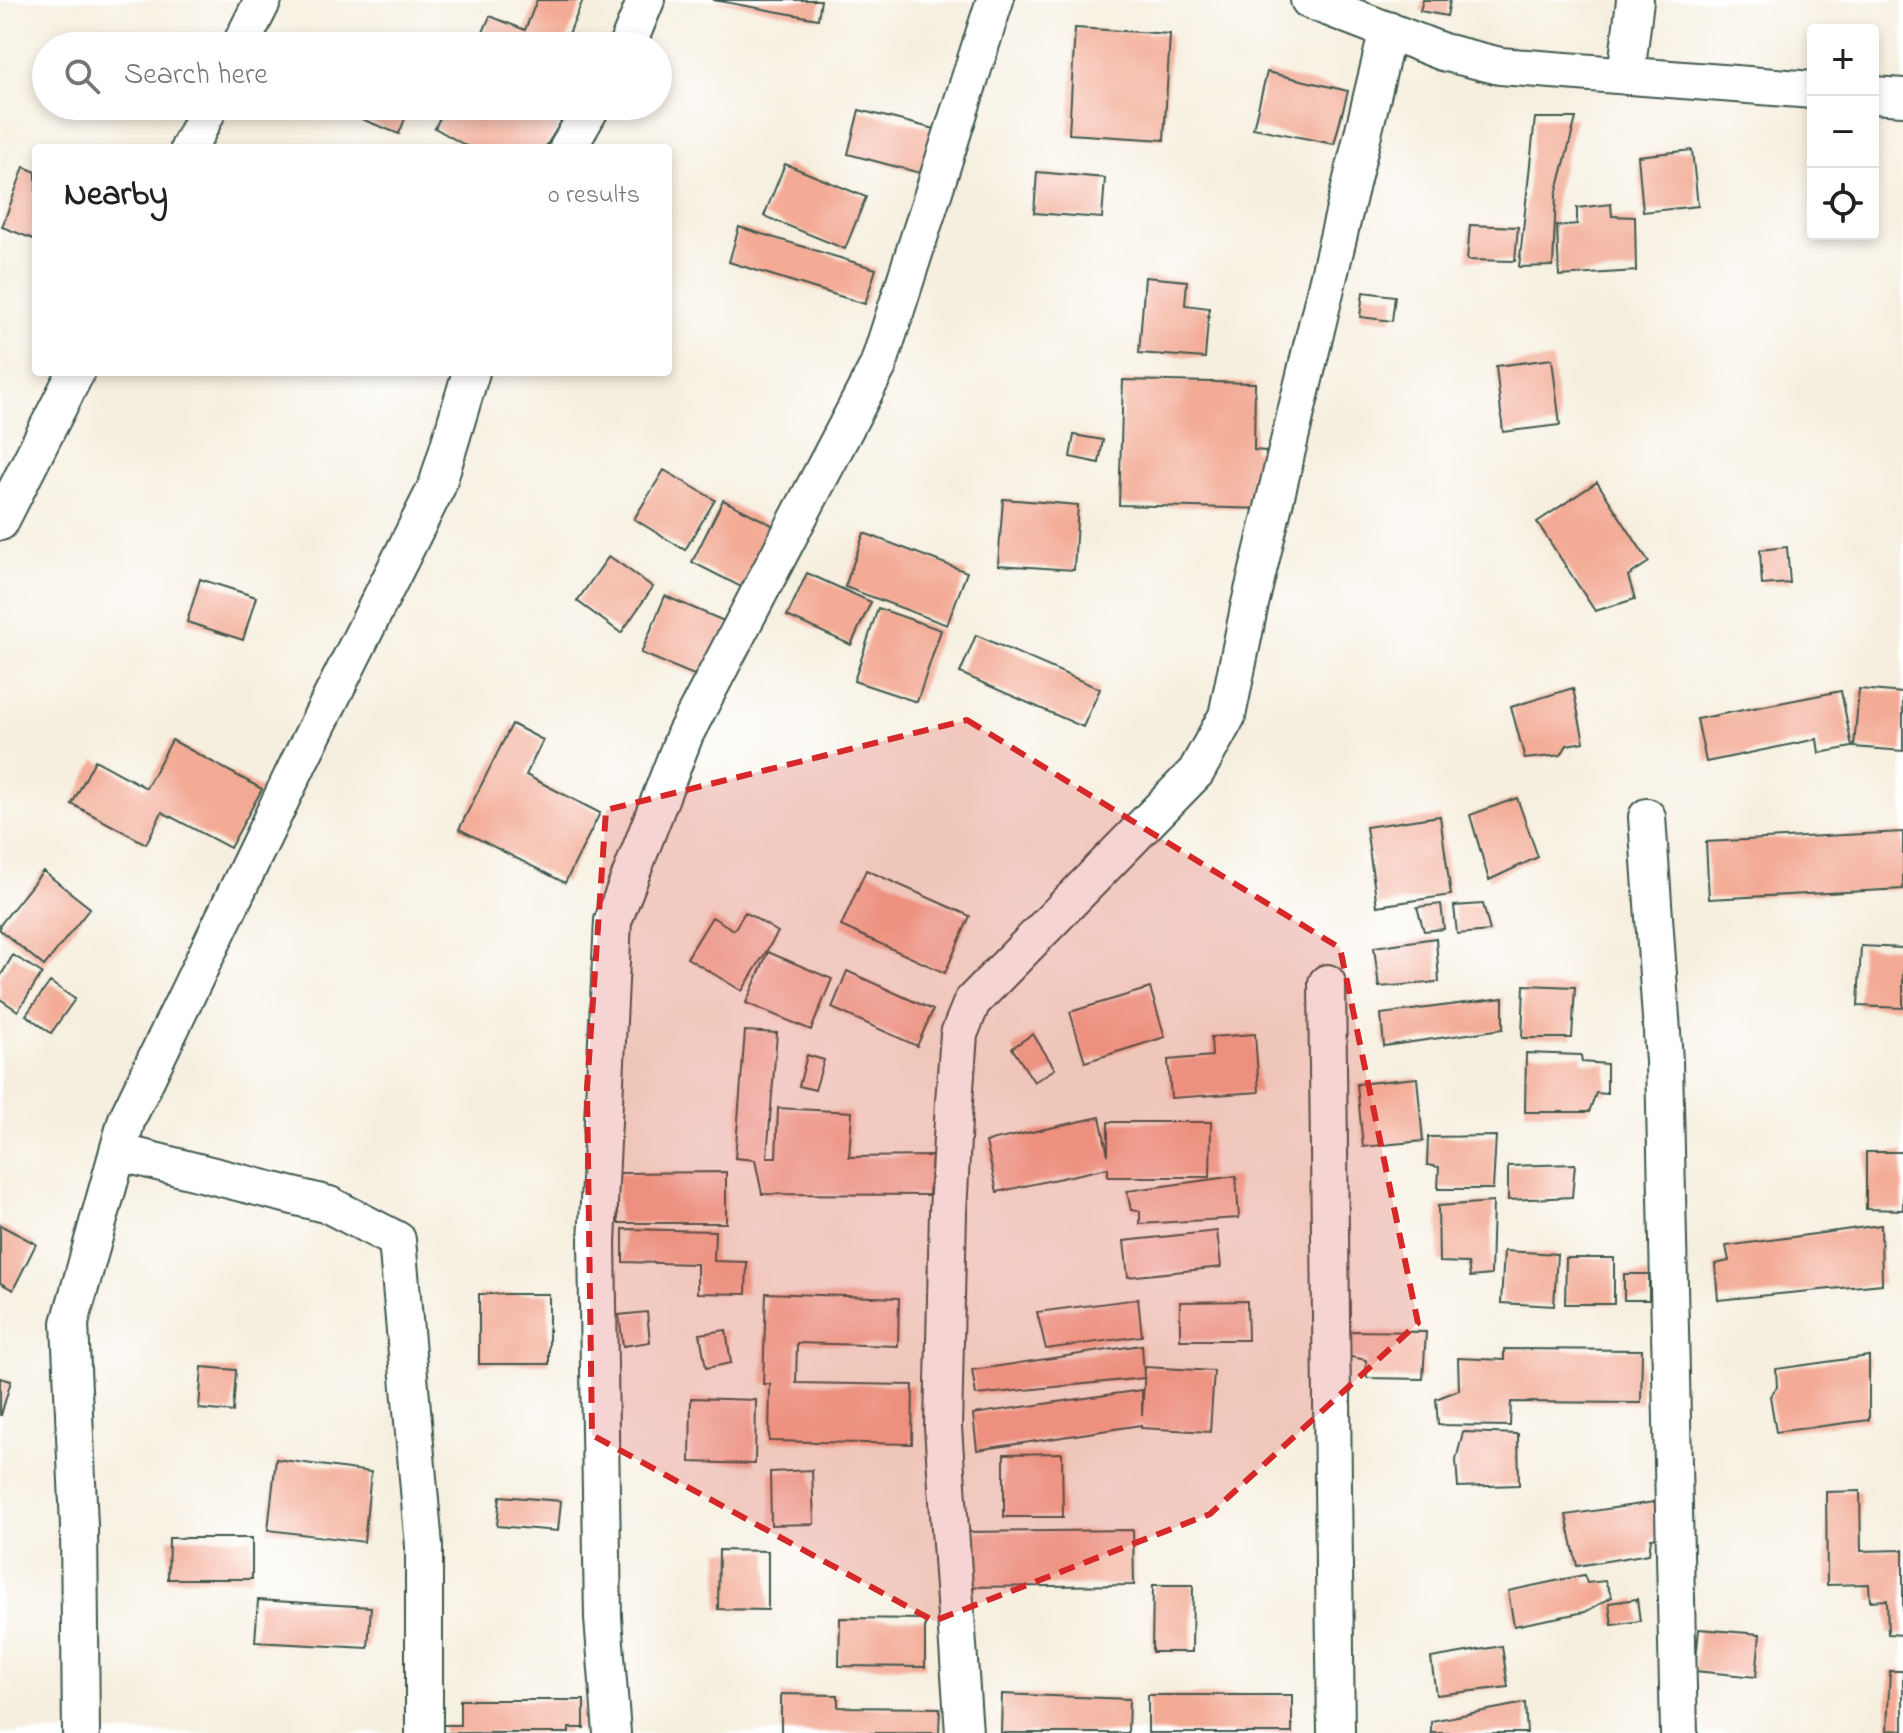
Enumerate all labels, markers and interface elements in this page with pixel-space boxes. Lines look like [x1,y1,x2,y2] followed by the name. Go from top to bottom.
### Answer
[1807,24,1879,240] map controls
[1807,24,1879,96] button: +
[32,32,672,120] search box
[60,54,104,98] icon: search
[124,54,268,98] text: Search here
[1807,96,1879,168] button: −
[1807,168,1879,240] button: locate
[64,171,168,221] text: Nearby
[548,177,640,215] text: 0 results

